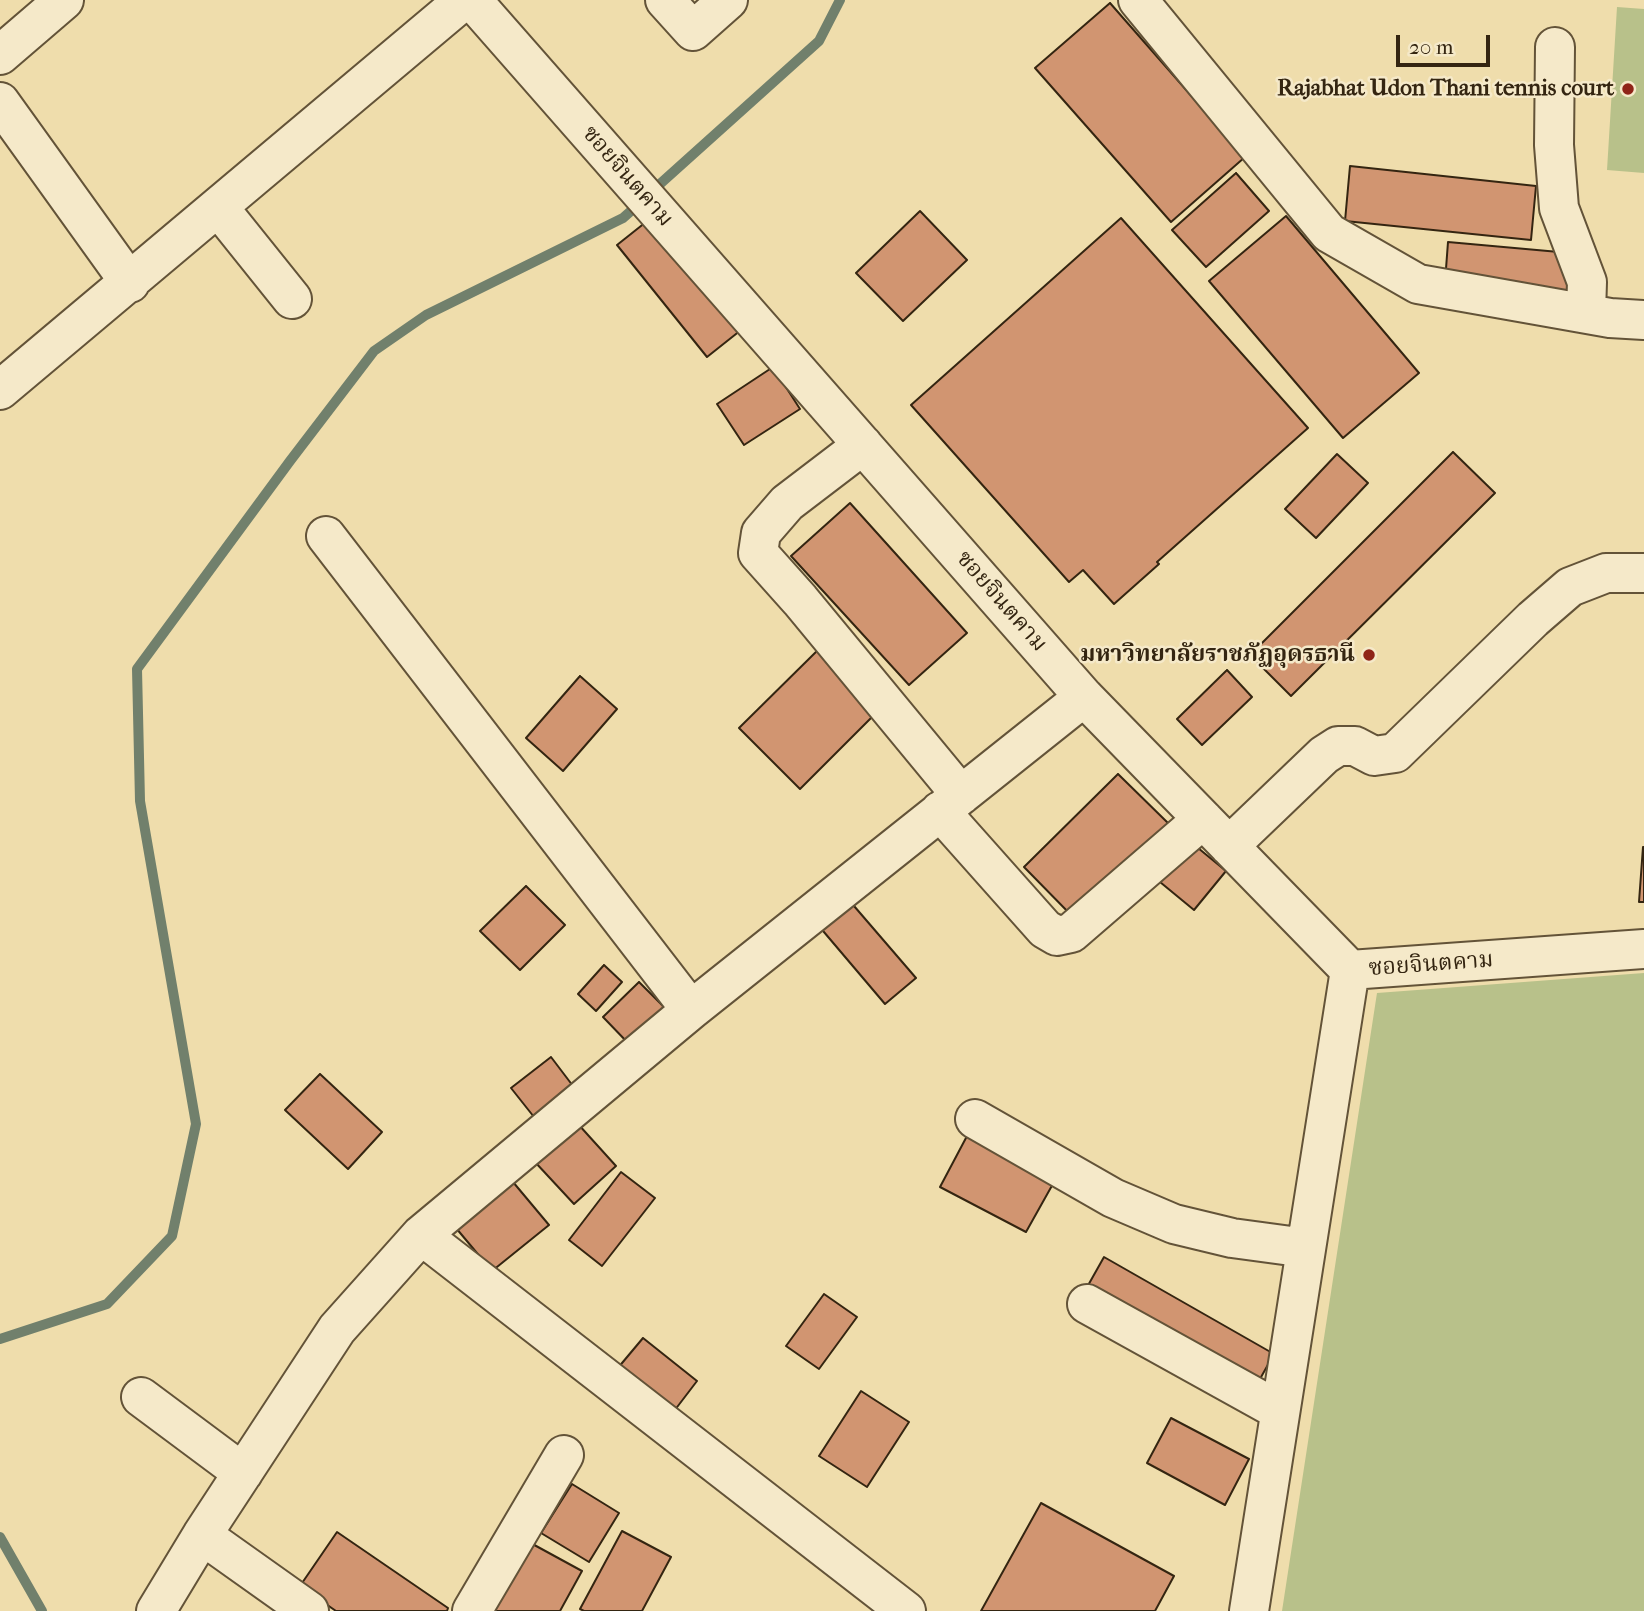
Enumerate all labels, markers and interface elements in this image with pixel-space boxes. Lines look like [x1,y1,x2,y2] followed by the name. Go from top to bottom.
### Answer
[1399,21,1494,65] scale bar
[1409,35,1453,59] text: 20 m
[1277,75,1614,103] place label: Rajabhat Udon Thani tennis court
[1620,81,1636,97] marker: Rajabhat Udon Thani tennis court
[576,121,678,233] street label: ซอยจินตคาม
[950,546,1052,658] street label: ซอยจินตคาม
[1080,641,1355,669] place label: มหาวิทยาลัยราชภัฏอุดรธานี
[1361,647,1377,663] marker: มหาวิทยาลัยราชภัฏอุดรธานี
[1368,947,1494,983] street label: ซอยจินตคาม

